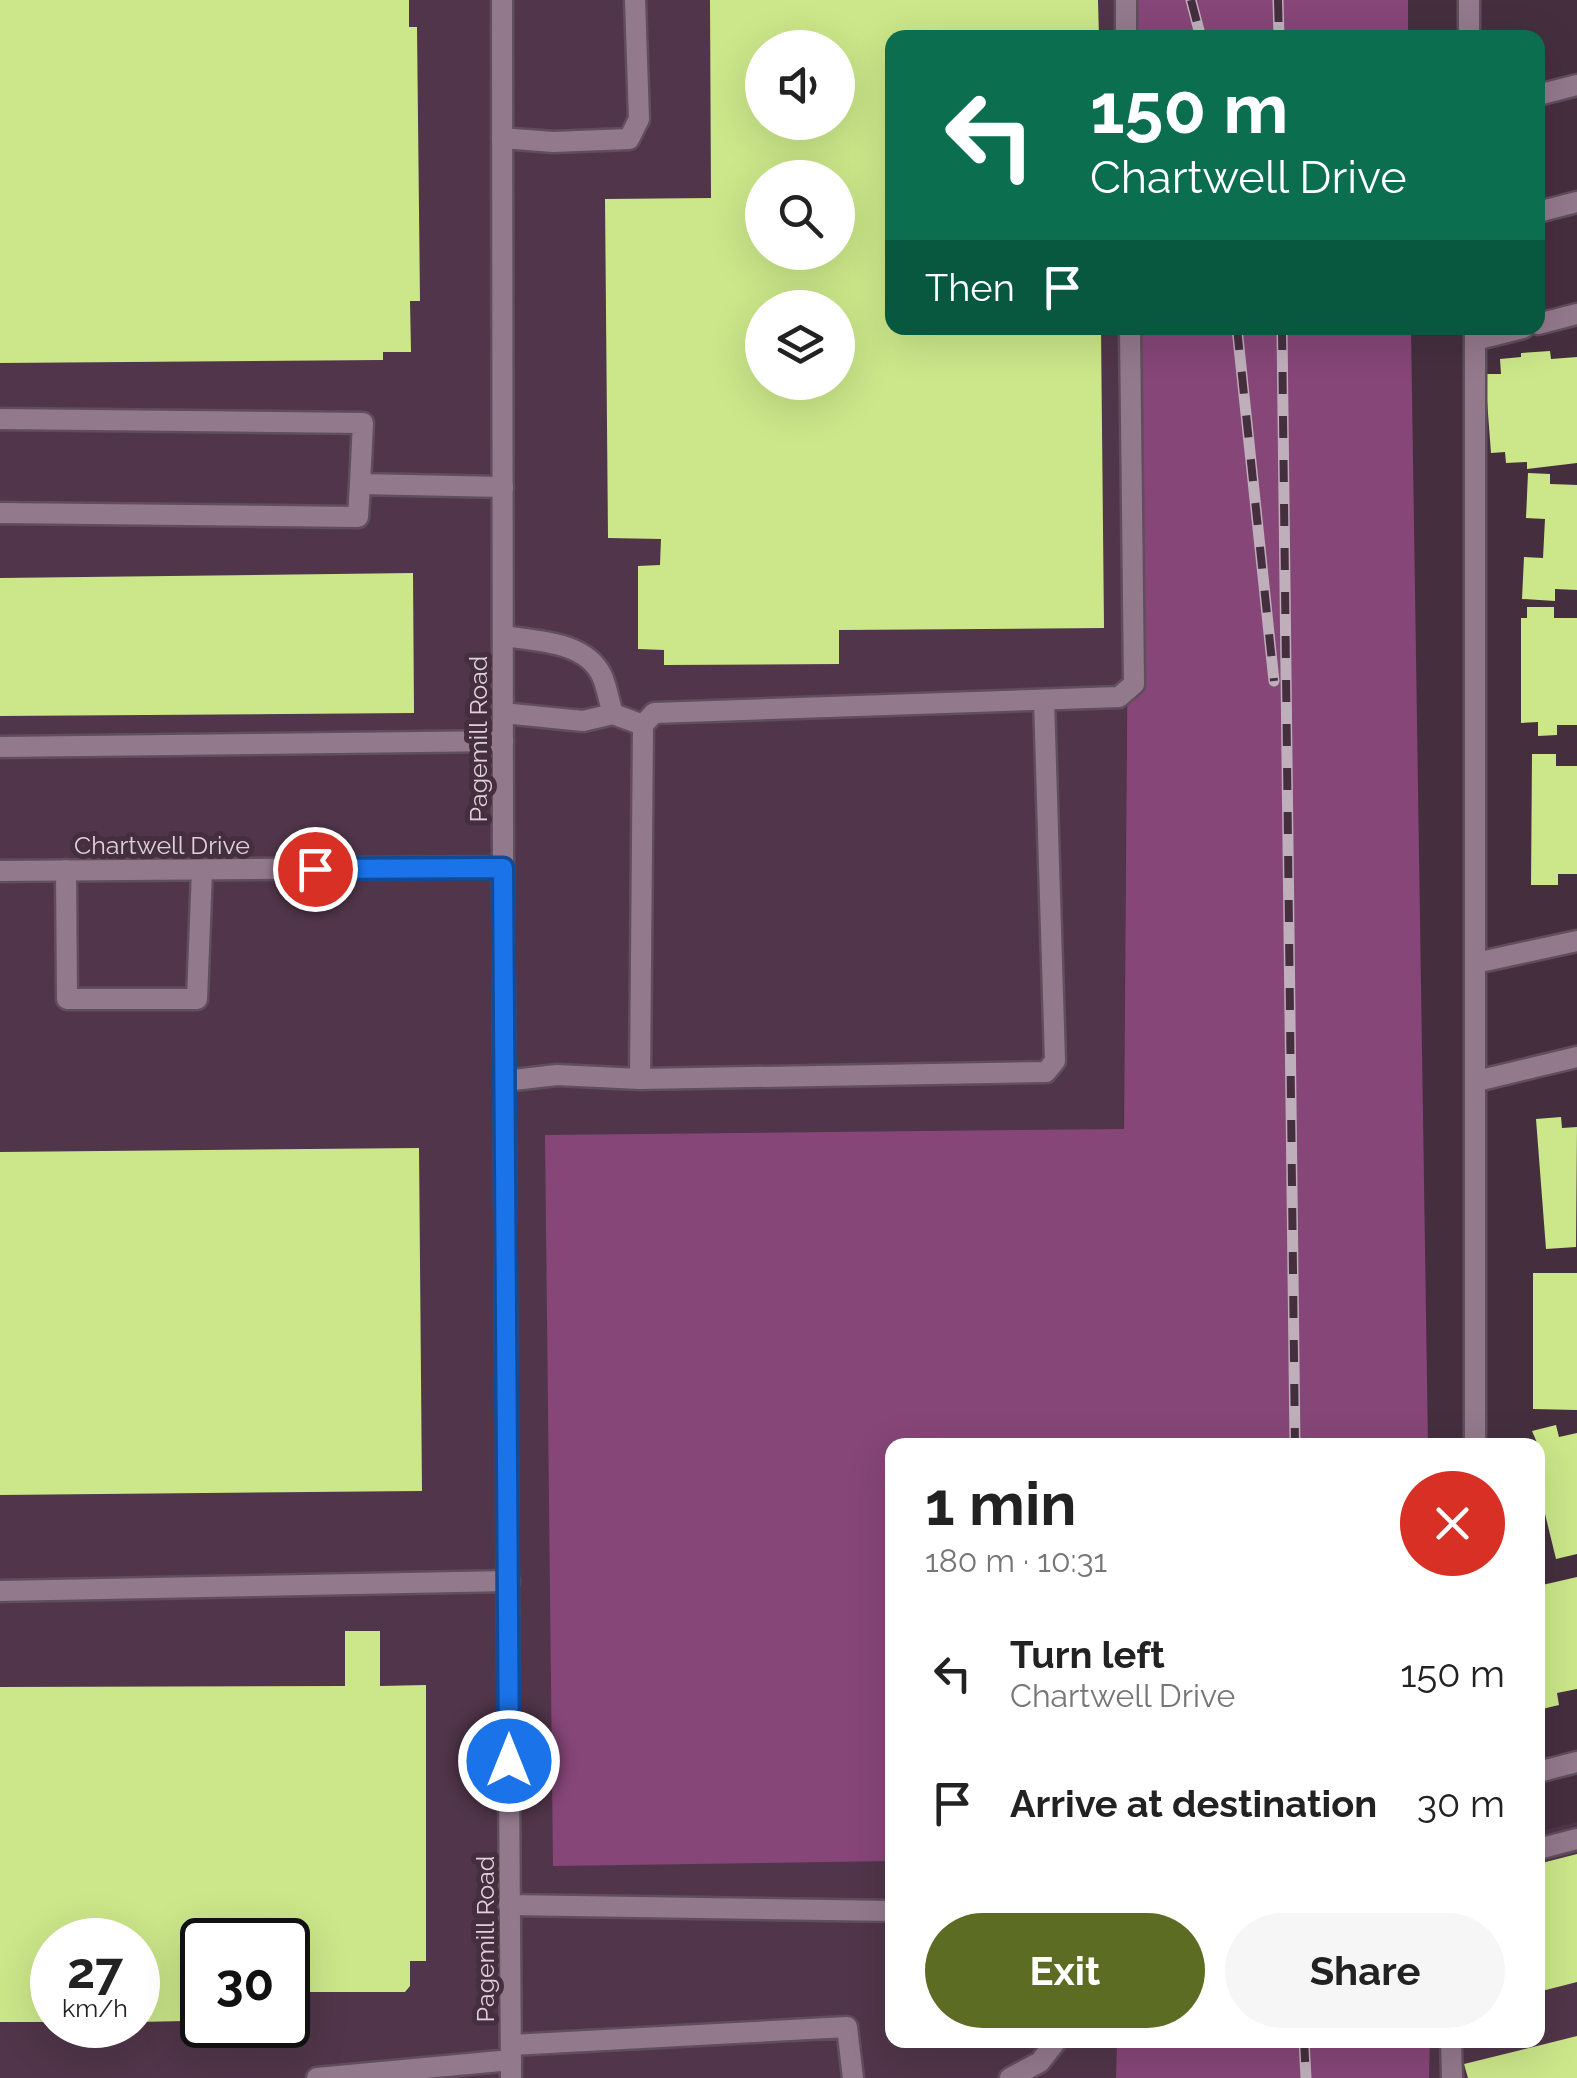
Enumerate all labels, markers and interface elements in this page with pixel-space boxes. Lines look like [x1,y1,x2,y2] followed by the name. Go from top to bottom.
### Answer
[745,30,855,400] map controls
[745,30,855,140] button: sound
[1090,67,1288,149] text: 150 m
[925,70,1055,200] icon: left
[1090,151,1407,204] text: Chartwell Drive
[745,160,855,270] button: search
[1035,260,1090,315] icon: arrive
[925,265,1015,310] text: Then
[745,290,855,400] button: layers
[463,656,493,822] street label: Pagemill Road
[273,827,358,912] pin
[74,830,250,860] street label: Chartwell Drive
[288,842,343,897] icon: arrive
[925,1469,1076,1539] text: 1 min
[1400,1471,1505,1576] button: close
[925,1542,1107,1579] text: 180 m · 10:31
[1010,1632,1165,1677] text: Turn left
[925,1646,980,1701] icon: left
[1400,1651,1505,1696] text: 150 m
[1010,1677,1235,1714] text: Chartwell Drive
[457,1709,561,1813] position arrow
[925,1776,980,1831] icon: arrive
[1010,1781,1377,1826] text: Arrive at destination
[1417,1781,1505,1826] text: 30 m
[470,1856,500,2022] street label: Pagemill Road
[925,1913,1205,2028] button: Exit
[1225,1913,1505,2028] button: Share
[180,1918,310,2048] speed limit sign: 30
[67,1941,123,2000] text: 27
[62,1993,128,2023] text: km/h

